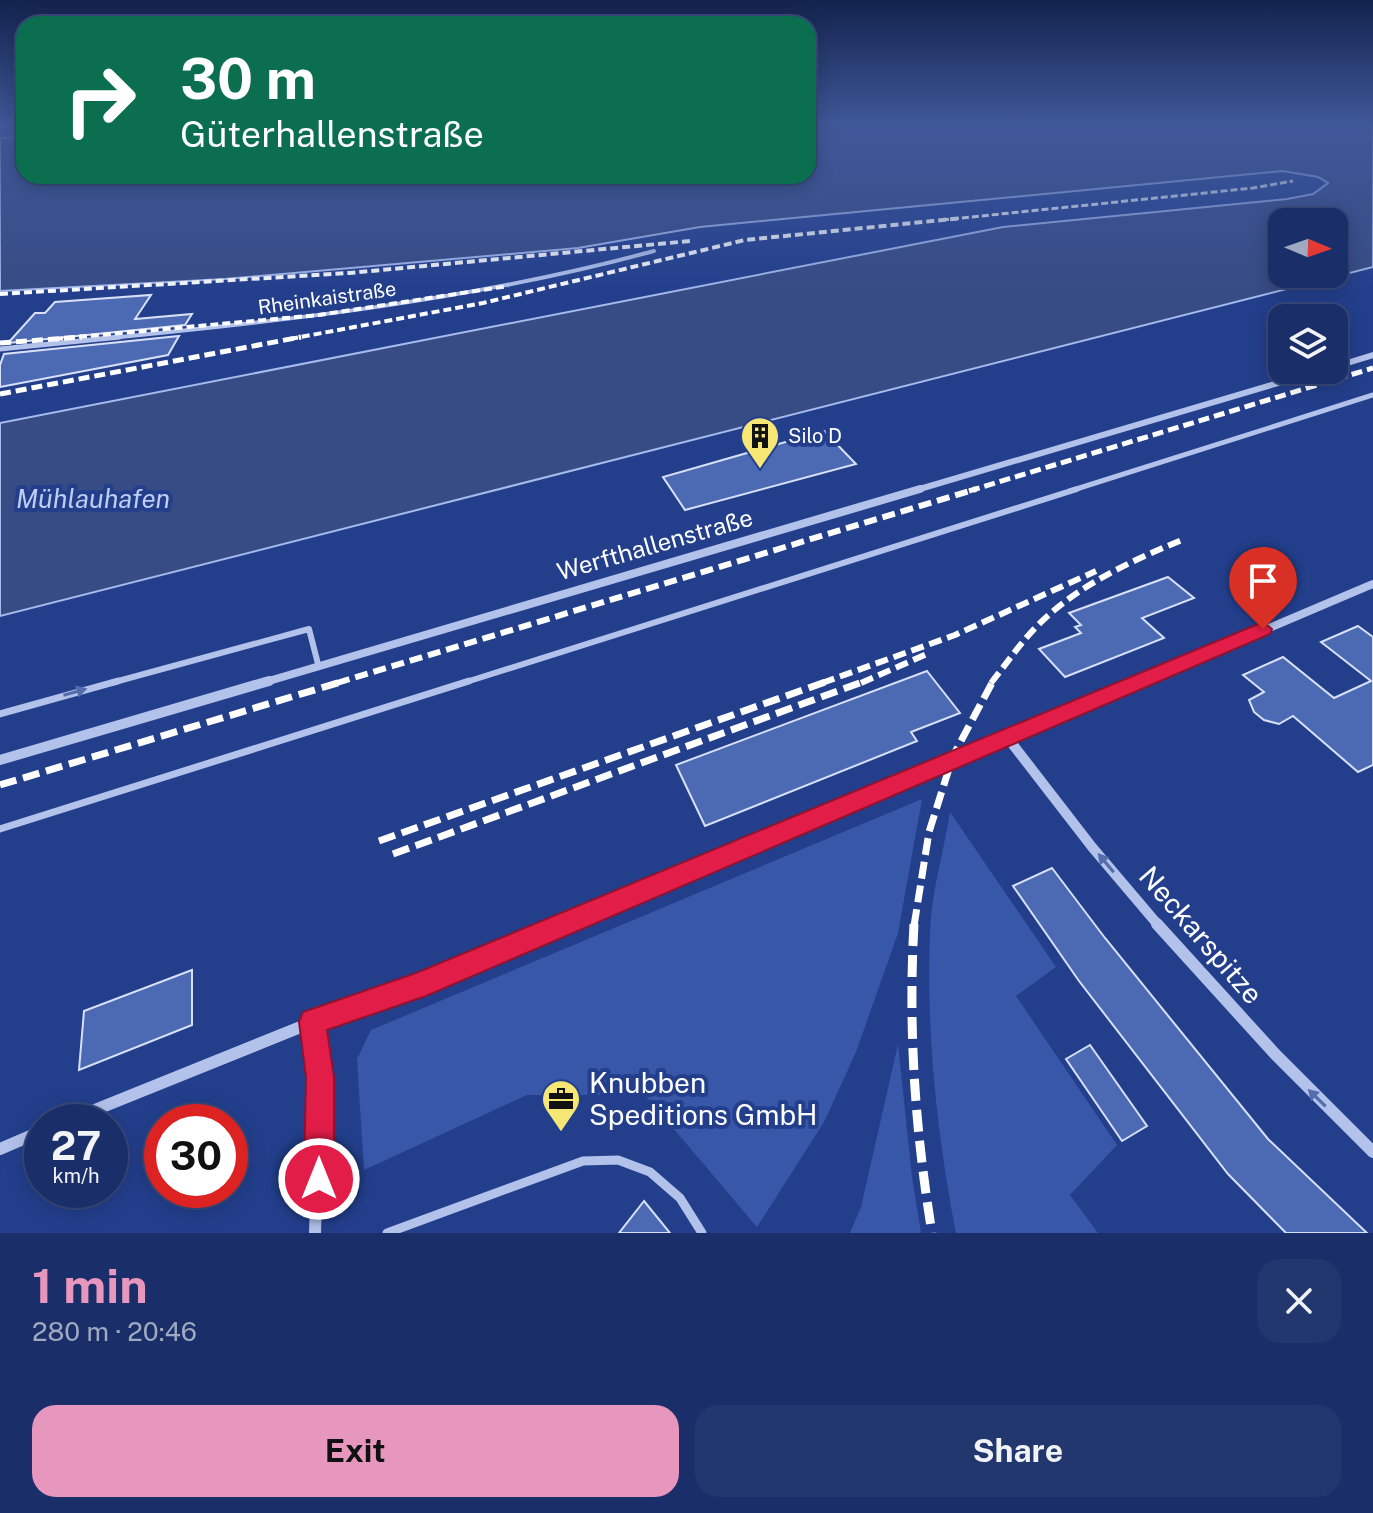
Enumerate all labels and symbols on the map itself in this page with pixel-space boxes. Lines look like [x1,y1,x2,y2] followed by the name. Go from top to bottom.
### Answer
[1268,208,1348,288] north arrow
[256,276,398,320] street label: Rheinkaistraße
[739,415,781,470] building icon: Silo D
[788,424,842,448] place label: Silo D
[16,483,170,514] water label: Mühlauhafen
[554,503,756,585] street label: Werfthallenstraße
[1229,547,1297,629] pin
[63,686,88,698] one-way arrow
[1098,853,1115,873] one-way arrow
[1133,859,1270,1010] street label: Neckarspitze
[589,1066,817,1131] place label: Knubben Speditions GmbH
[540,1078,582,1133] office icon: Knubben Speditions GmbH
[1308,1089,1327,1107] one-way arrow
[144,1104,248,1208] speed limit sign: 30
[277,1137,361,1221] position arrow

